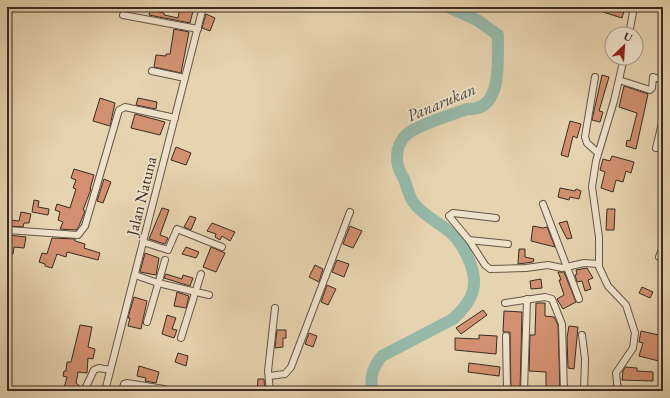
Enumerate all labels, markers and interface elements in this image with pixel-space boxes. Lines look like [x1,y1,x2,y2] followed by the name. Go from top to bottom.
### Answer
[604,26,644,66] north arrow
[622,29,636,45] text: U
[403,78,479,126] water label: Panarukan
[121,154,162,240] street label: Jalan Natuna

